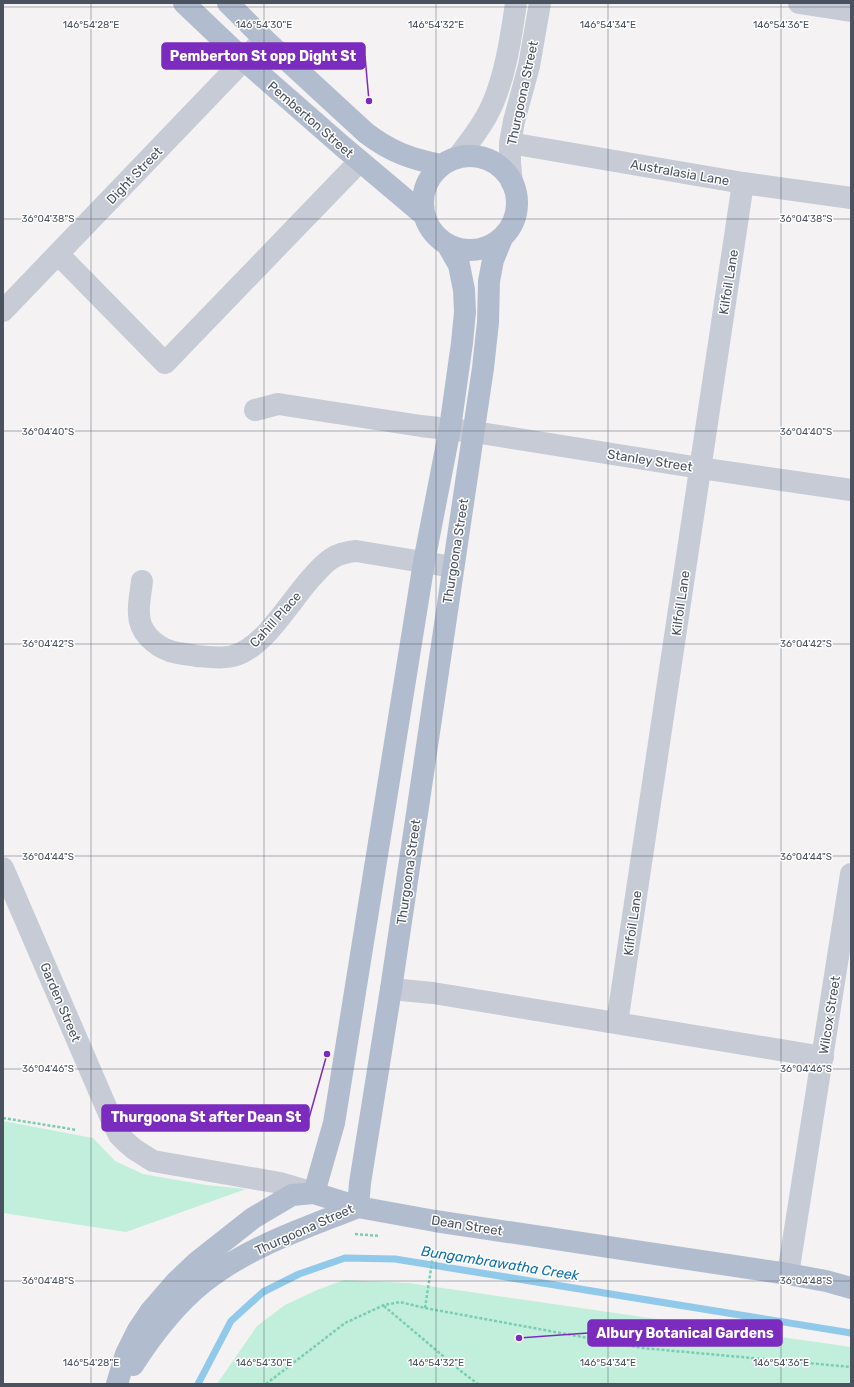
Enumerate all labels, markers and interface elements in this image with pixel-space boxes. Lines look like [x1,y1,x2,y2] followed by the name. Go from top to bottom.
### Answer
[63,19,119,31] text: 146°54'28"E
[236,19,292,31] text: 146°54'30"E
[408,19,464,31] text: 146°54'32"E
[580,19,636,31] text: 146°54'34"E
[753,19,809,31] text: 146°54'36"E
[504,40,542,147] street label: Thurgoona Street
[162,43,365,69] callout: Pemberton St opp Dight St
[170,48,357,65] text: Pemberton St opp Dight St
[265,78,356,161] street label: Pemberton Street
[103,144,166,208] street label: Dight Street
[629,156,731,189] street label: Australasia Lane
[22,213,74,225] text: 36°04'38"S
[780,213,832,225] text: 36°04'38"S
[716,249,741,316] street label: Kilfoil Lane
[22,426,74,438] text: 36°04'40"S
[780,426,832,438] text: 36°04'40"S
[606,446,694,475] street label: Stanley Street
[440,497,472,605] street label: Thurgoona Street
[669,570,692,637] street label: Kilfoil Lane
[247,588,304,650] street label: Cahill Place
[22,638,74,650] text: 36°04'42"S
[780,638,832,650] text: 36°04'42"S
[394,818,424,926] street label: Thurgoona Street
[22,851,74,863] text: 36°04'44"S
[780,851,832,863] text: 36°04'44"S
[621,890,644,957] street label: Kilfoil Lane
[37,960,84,1044] street label: Garden Street
[816,975,843,1055] street label: Wilcox Street
[22,1063,74,1075] text: 36°04'46"S
[780,1063,832,1075] text: 36°04'46"S
[102,1105,309,1131] callout: Thurgoona St after Dean St
[111,1109,302,1126] text: Thurgoona St after Dean St
[253,1201,356,1259] street label: Thurgoona Street
[430,1212,504,1239] street label: Dean Street
[420,1243,581,1284] water label: Bungambrawatha Creek
[22,1275,74,1287] text: 36°04'48"S
[780,1275,832,1287] text: 36°04'48"S
[588,1320,782,1346] callout: Albury Botanical Gardens
[596,1325,774,1342] text: Albury Botanical Gardens
[63,1357,119,1369] text: 146°54'28"E
[236,1357,292,1369] text: 146°54'30"E
[408,1357,464,1369] text: 146°54'32"E
[580,1357,636,1369] text: 146°54'34"E
[753,1357,809,1369] text: 146°54'36"E

